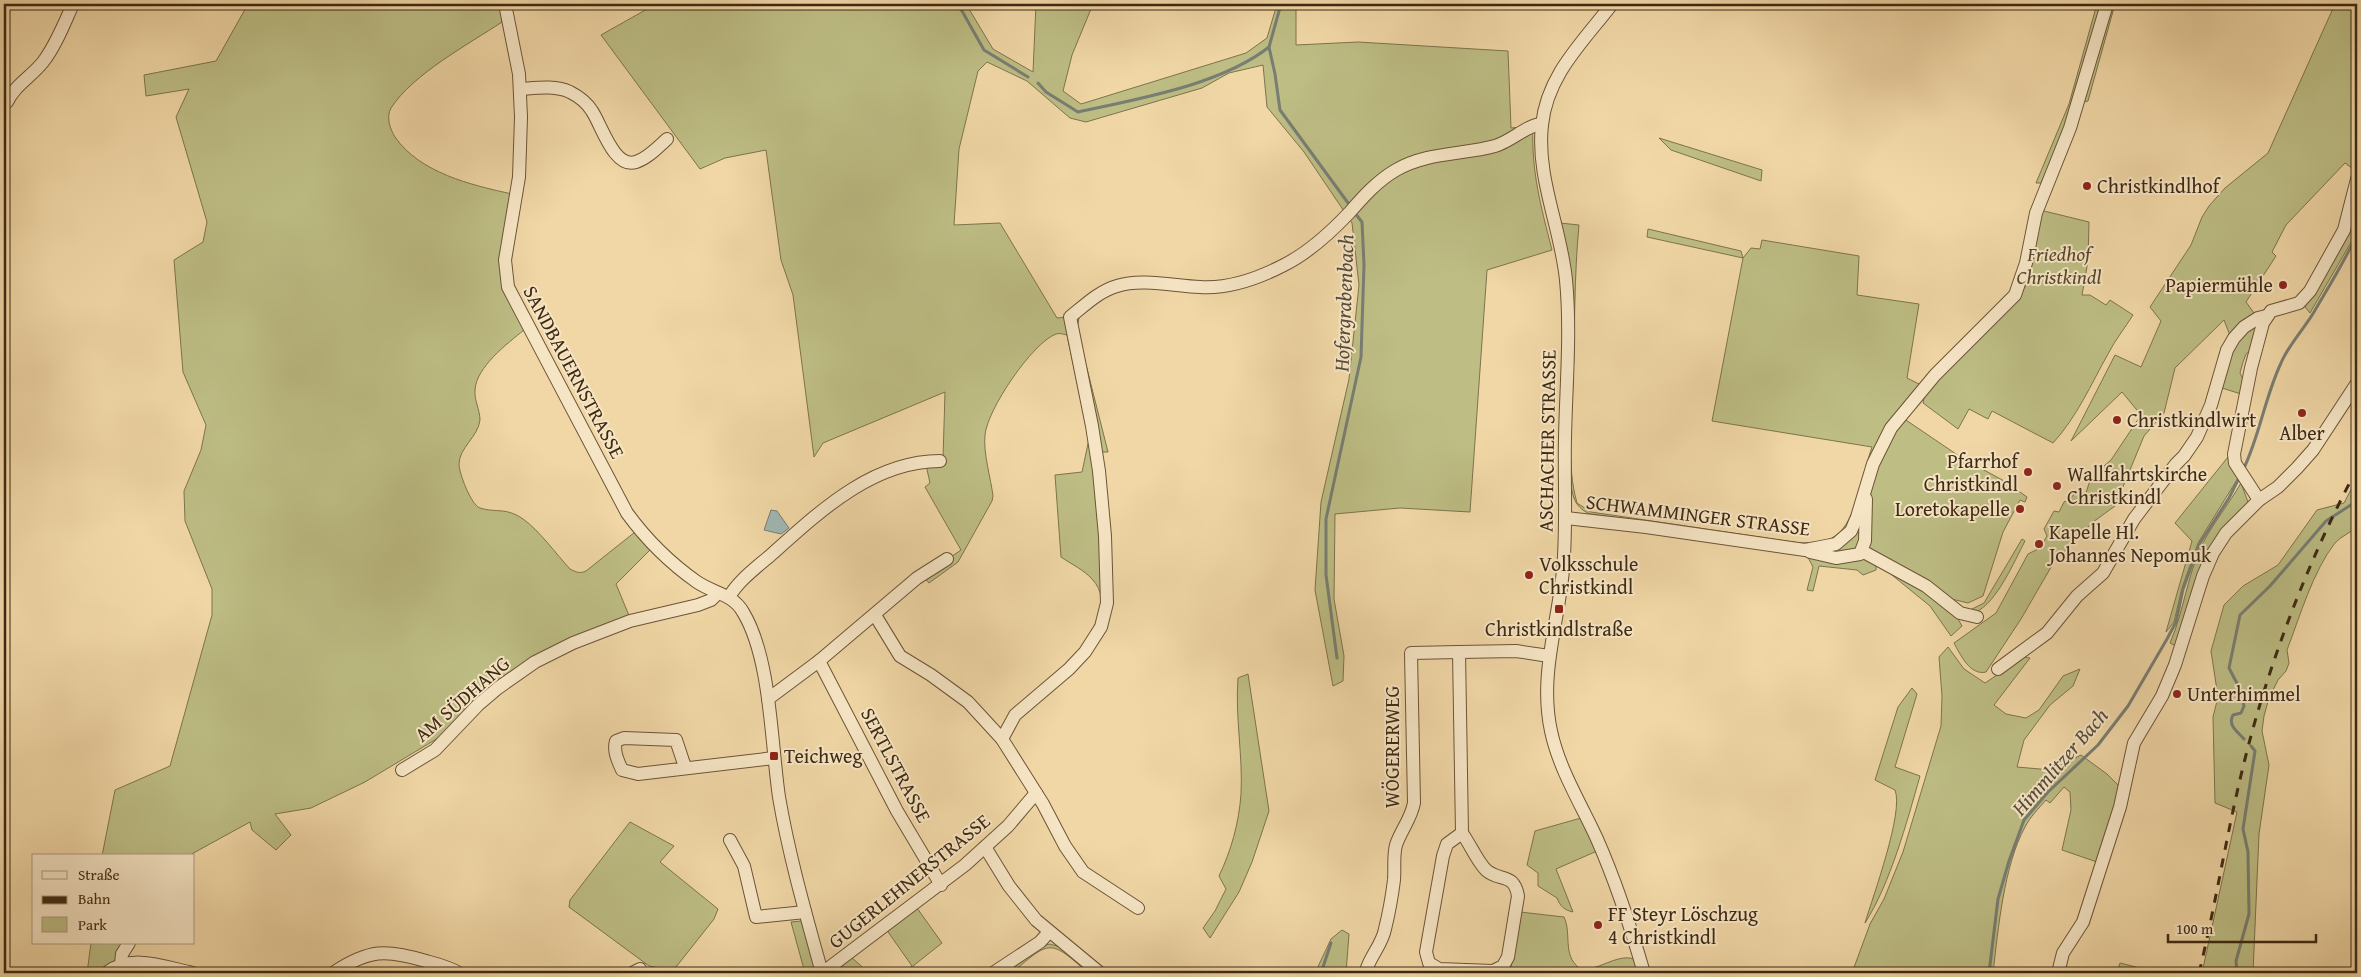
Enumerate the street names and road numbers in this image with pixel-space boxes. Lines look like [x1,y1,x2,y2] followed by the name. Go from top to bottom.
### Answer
[517,280,632,463] street label: SANDBAUERNSTRASSE
[1530,350,1563,532] street label: ASCHACHER STRASSE
[1584,486,1812,543] street label: SCHWAMMINGER STRASSE
[408,649,516,748] street label: AM SÜDHANG
[1377,686,1406,808] street label: WÖGERERWEG
[854,702,939,827] street label: SERTLSTRASSE
[822,806,996,955] street label: GUGERLEHNERSTRASSE

